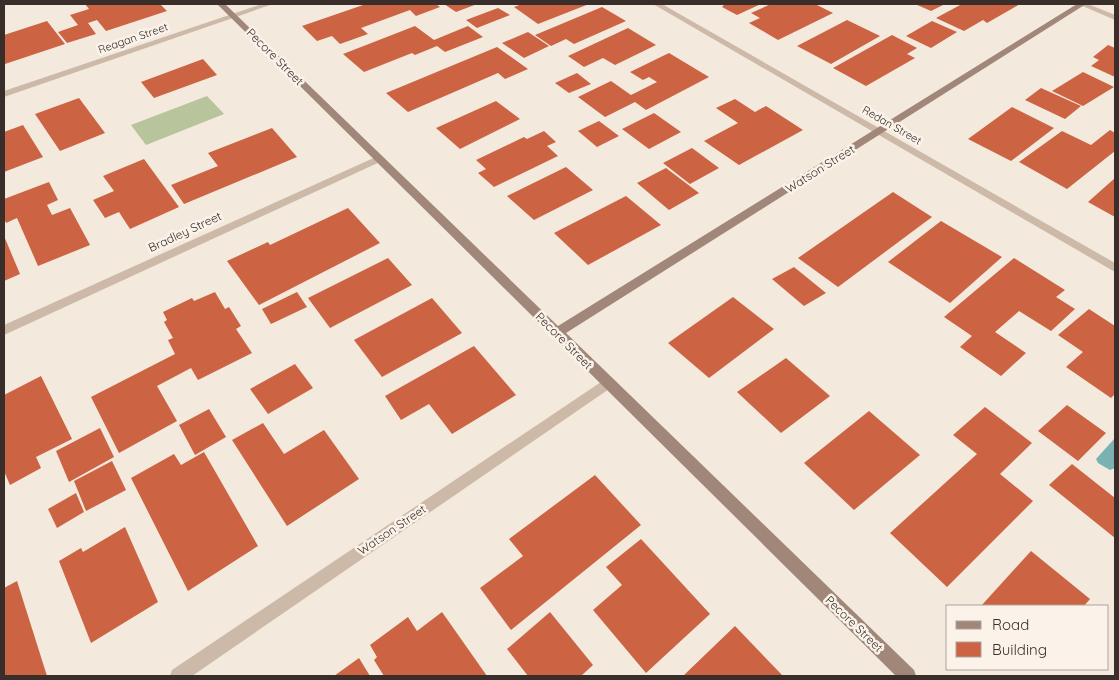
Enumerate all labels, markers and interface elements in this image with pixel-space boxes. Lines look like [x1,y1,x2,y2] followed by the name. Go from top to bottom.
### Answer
[96,19,170,57] street label: Reagan Street
[244,25,307,88] street label: Pecore Street
[860,102,924,148] street label: Redan Street
[782,141,857,196] street label: Watson Street
[146,208,224,255] street label: Bradley Street
[533,309,596,372] street label: Pecore Street
[355,501,429,558] street label: Watson Street
[822,592,886,655] street label: Pecore Street
[946,605,1109,670] legend
[992,615,1029,634] text: Road
[992,640,1047,659] text: Building

